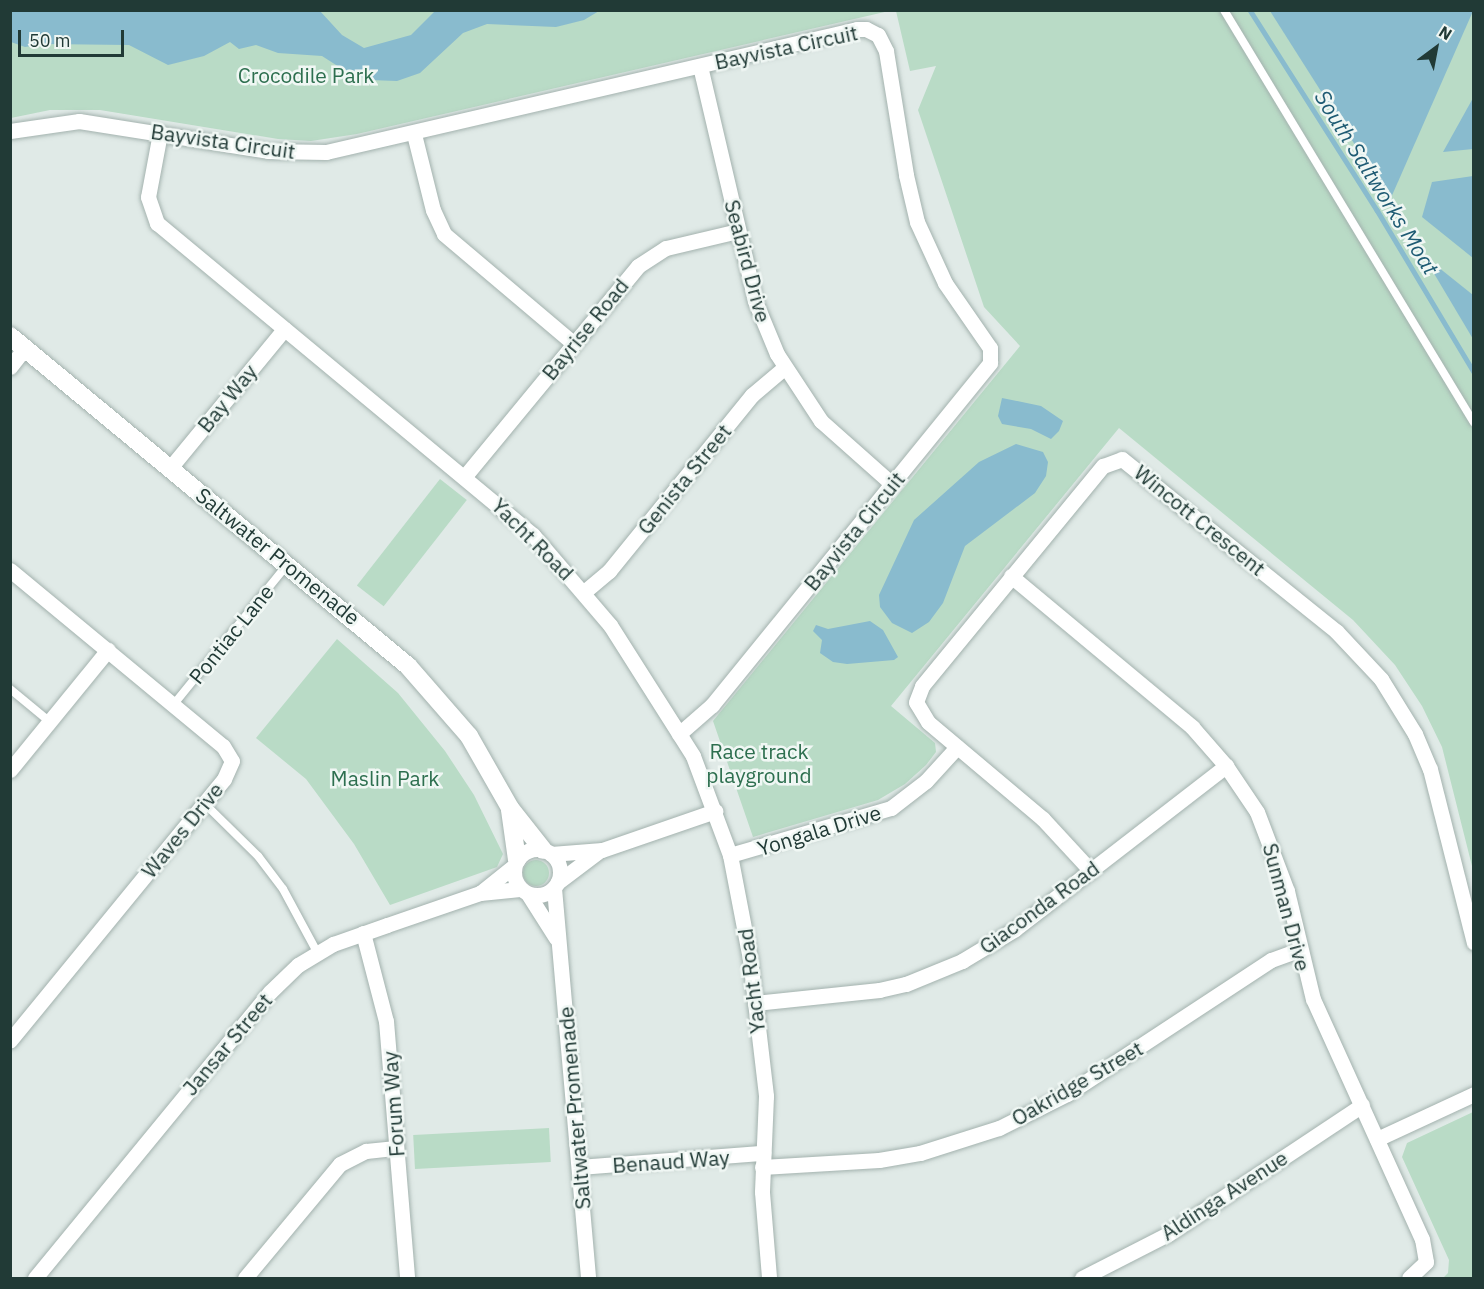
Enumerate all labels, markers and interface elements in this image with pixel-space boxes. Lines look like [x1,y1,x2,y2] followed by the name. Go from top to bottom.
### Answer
[21,18,128,56] scale bar
[1406,18,1466,78] north arrow
[712,20,860,74] street label: Bayvista Circuit
[1435,21,1456,44] text: N
[29,29,71,52] text: 50 m
[238,62,374,88] park label: Crocodile Park
[1310,85,1444,279] water label: South Saltworks Moat
[149,118,297,164] street label: Bayvista Circuit
[720,197,776,325] street label: Seabird Drive
[536,273,634,385] street label: Bayrise Road
[192,359,262,437] street label: Bay Way
[632,419,736,539] street label: Genista Street
[1129,459,1271,581] street label: Wincott Crescent
[798,467,910,595] street label: Bayvista Circuit
[191,482,365,630] street label: Saltwater Promenade
[487,493,579,585] street label: Yacht Road
[183,579,279,689] street label: Pontiac Lane
[706,738,812,788] park label: Race track playground
[331,765,439,791] park label: Maslin Park
[136,777,228,883] street label: Waves Drive
[754,799,884,861] street label: Yongala Drive
[1258,840,1316,974] street label: Sunman Drive
[974,855,1104,959] street label: Giaconda Road
[732,927,770,1035] street label: Yacht Road
[177,988,277,1100] street label: Jansar Street
[553,1005,595,1211] street label: Saltwater Promenade
[1007,1035,1147,1131] street label: Oakridge Street
[377,1050,409,1158] street label: Forum Way
[611,1144,731,1178] street label: Benaud Way
[1156,1145,1292,1245] street label: Aldinga Avenue

